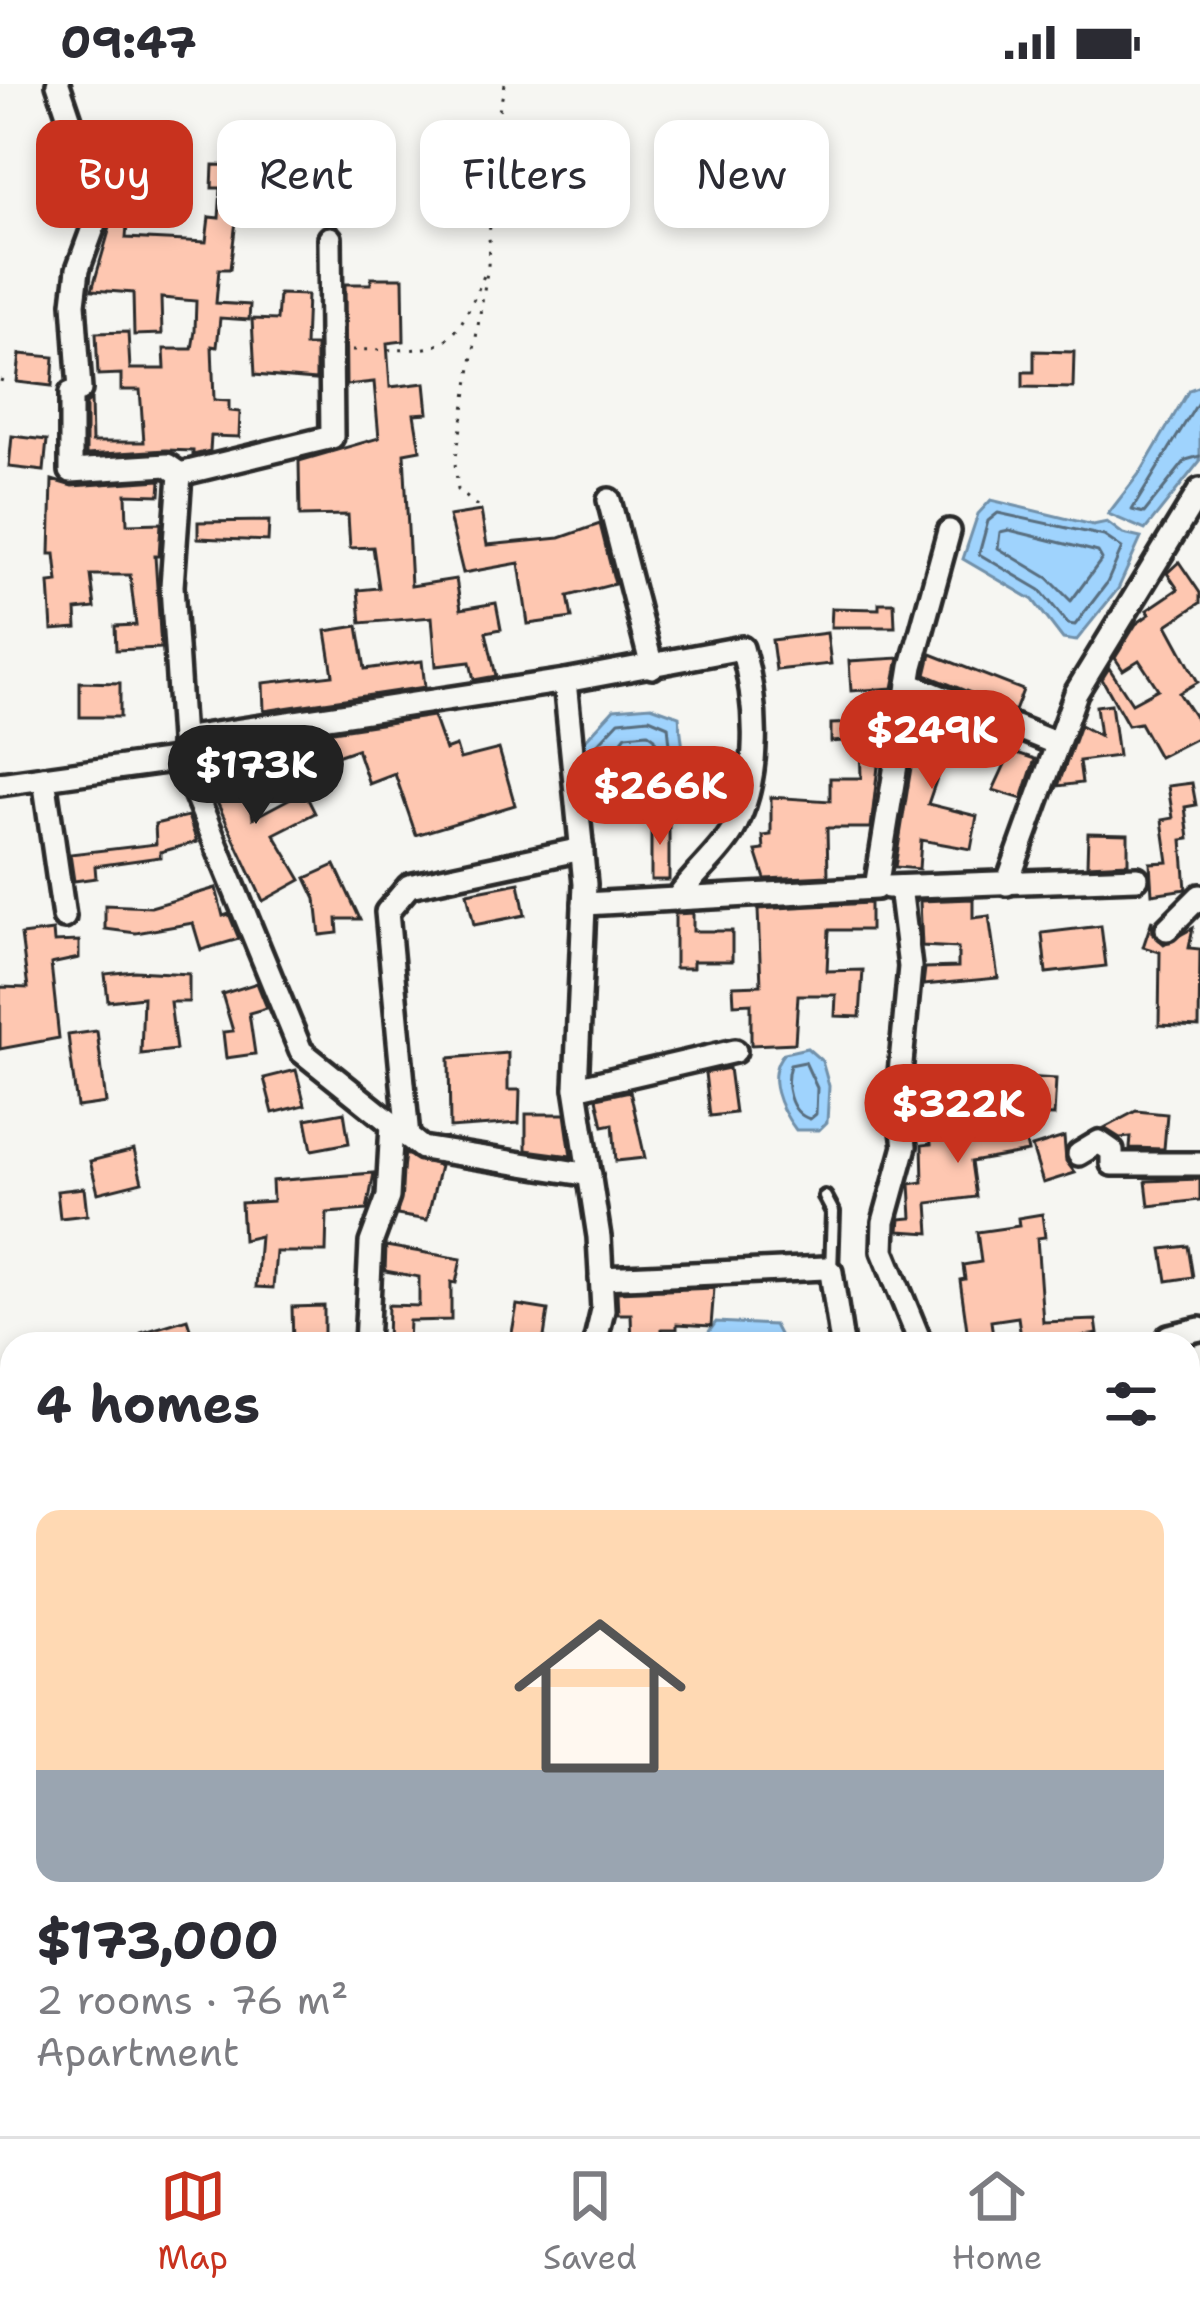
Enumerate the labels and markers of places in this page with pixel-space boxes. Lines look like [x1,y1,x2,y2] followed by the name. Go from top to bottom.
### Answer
[848,690,1016,792] pin: $249K
[172,725,340,827] pin: $173K
[576,746,744,848] pin: $266K
[874,1064,1042,1166] pin: $322K

